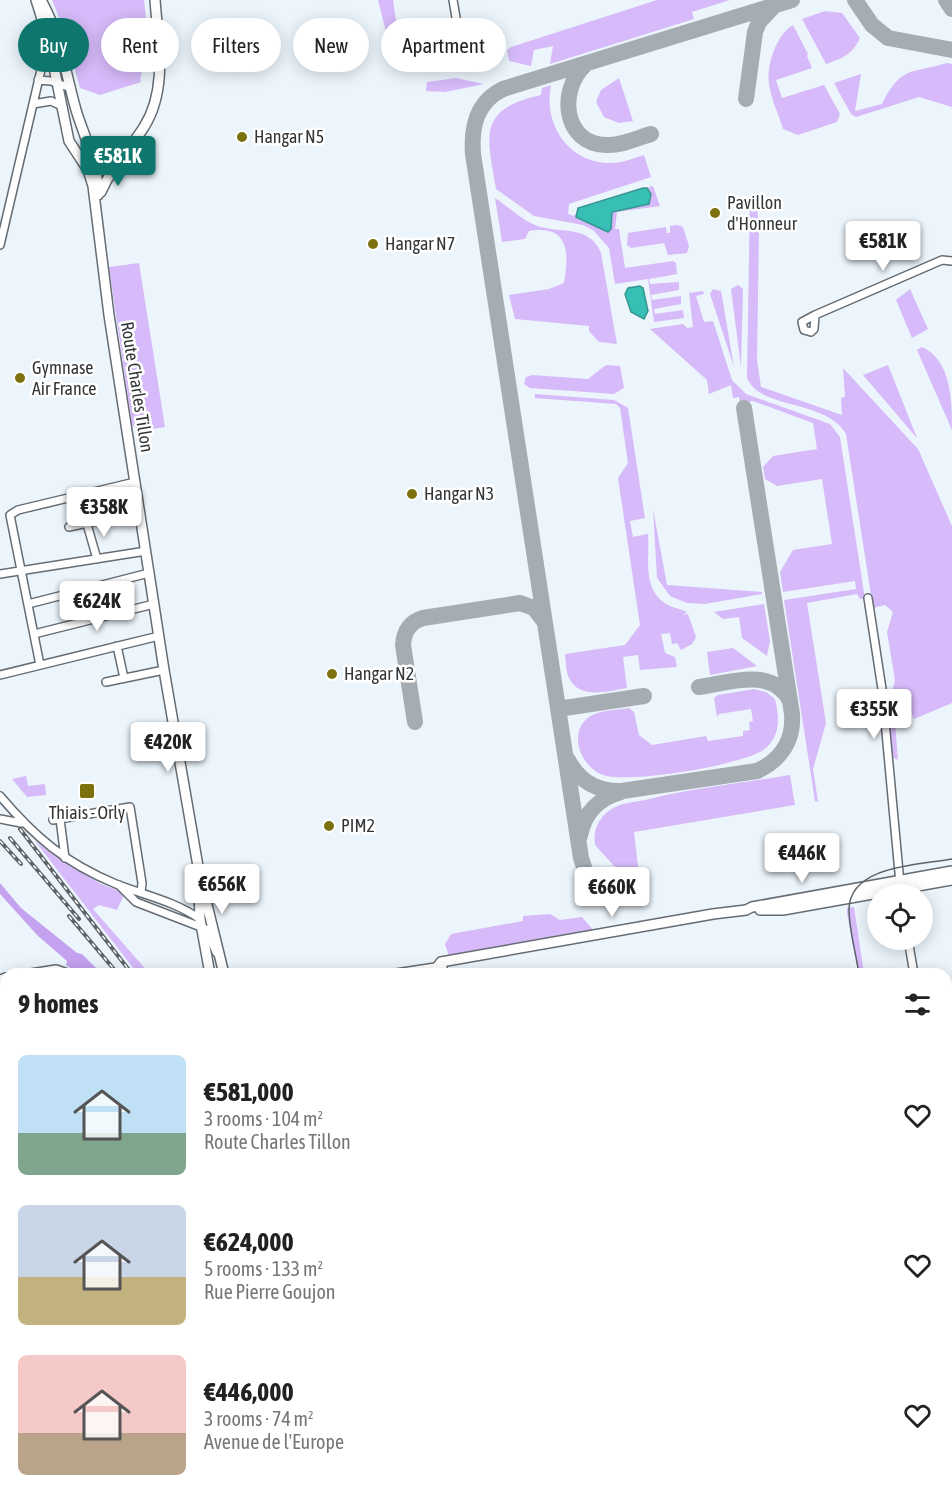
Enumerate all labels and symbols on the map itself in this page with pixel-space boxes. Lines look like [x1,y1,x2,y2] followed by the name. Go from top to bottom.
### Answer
[254,126,324,147] place label: Hangar N5
[235,130,249,144] marker: Hangar N5
[76,136,160,187] pin: €581K
[727,192,798,234] place label: Pavillon d'Honneur
[708,206,722,220] marker: Pavillon d'Honneur
[841,221,925,272] pin: €581K
[385,233,455,254] place label: Hangar N7
[366,237,380,251] marker: Hangar N7
[117,320,158,454] street label: Route Charles Tillon
[32,357,97,399] place label: Gymnase Air France
[13,371,27,385] marker: Gymnase Air France
[424,483,494,504] place label: Hangar N3
[62,487,146,538] pin: €358K
[405,487,419,501] marker: Hangar N3
[55,581,139,632] pin: €624K
[344,663,414,684] place label: Hangar N2
[325,667,339,681] marker: Hangar N2
[832,689,916,740] pin: €355K
[126,722,210,773] pin: €420K
[78,782,96,800] marker: Thiais - Orly
[49,802,125,823] place label: Thiais - Orly
[341,815,375,836] place label: PIM2
[322,819,336,833] marker: PIM2
[760,833,844,884] pin: €446K
[180,864,264,915] pin: €656K
[570,867,654,918] pin: €660K

